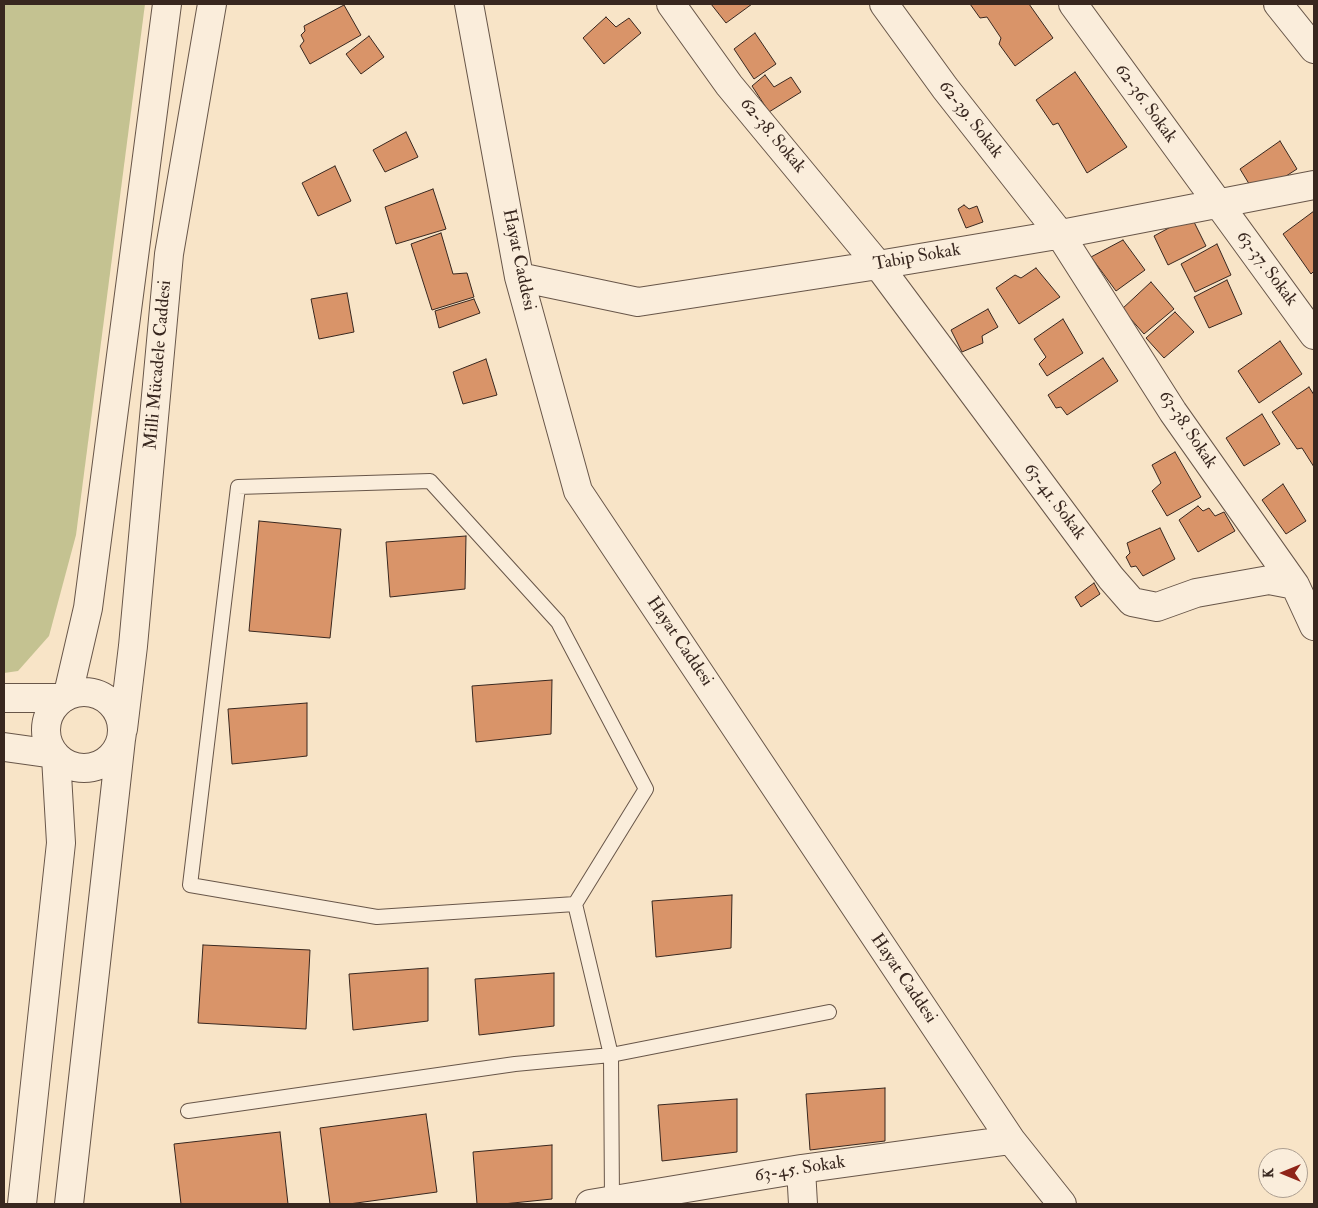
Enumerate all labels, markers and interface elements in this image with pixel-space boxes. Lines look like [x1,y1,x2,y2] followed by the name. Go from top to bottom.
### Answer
[1109,60,1181,148] street label: 62-36. Sokak
[933,77,1007,163] street label: 62-39. Sokak
[734,94,810,178] street label: 62-38. Sokak
[497,207,539,313] street label: Hayat Caddesi
[1231,227,1301,311] street label: 63-37. Sokak
[872,240,962,276] street label: Tabip Sokak
[141,279,177,451] street label: Milli Mücadele Caddesi
[1153,387,1221,473] street label: 63-38. Sokak
[1018,460,1090,544] street label: 63-41. Sokak
[641,593,717,691] street label: Hayat Caddesi
[865,930,941,1028] street label: Hayat Caddesi
[1258,1148,1308,1198] north arrow
[753,1152,847,1188] street label: 63-45. Sokak
[1260,1168,1277,1178] text: K

